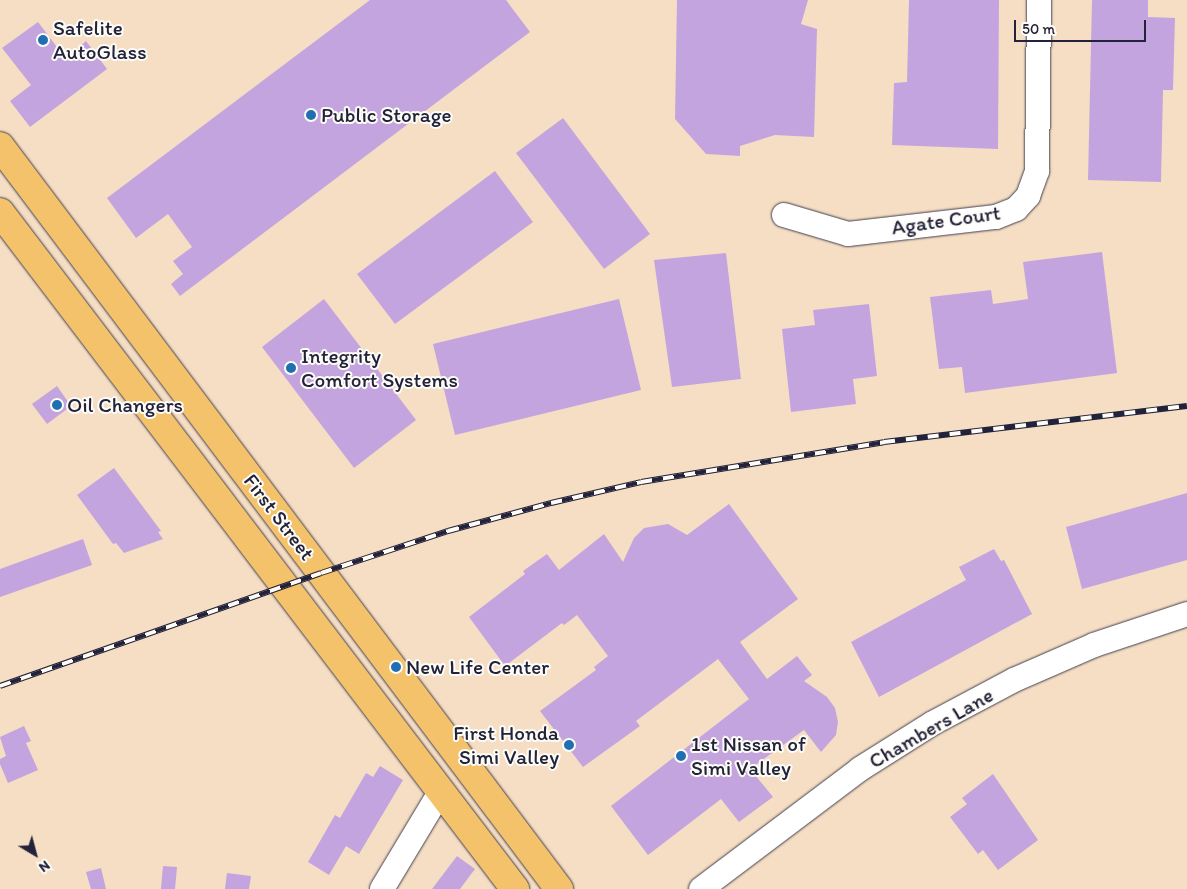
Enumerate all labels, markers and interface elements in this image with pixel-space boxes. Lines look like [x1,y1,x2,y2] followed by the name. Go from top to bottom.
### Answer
[1017,10,1150,42] scale bar
[53,15,147,65] place label: Safelite AutoGlass
[1022,20,1055,38] text: 50 m
[37,34,49,46] marker: Safelite AutoGlass
[321,102,451,128] place label: Public Storage
[305,109,317,121] marker: Public Storage
[890,200,1002,240] street label: Agate Court
[301,343,458,393] place label: Integrity Comfort Systems
[285,362,297,374] marker: Integrity Comfort Systems
[67,392,184,418] place label: Oil Changers
[51,399,63,411] marker: Oil Changers
[238,469,320,565] street label: First Street
[406,654,549,680] place label: New Life Center
[390,661,402,673] marker: New Life Center
[864,682,998,774] street label: Chambers Lane
[454,720,559,770] place label: First Honda Simi Valley
[691,731,806,781] place label: 1st Nissan of Simi Valley
[563,739,575,751] marker: First Honda Simi Valley
[675,750,687,762] marker: 1st Nissan of Simi Valley
[10,829,60,879] north arrow
[35,857,53,876] text: N

